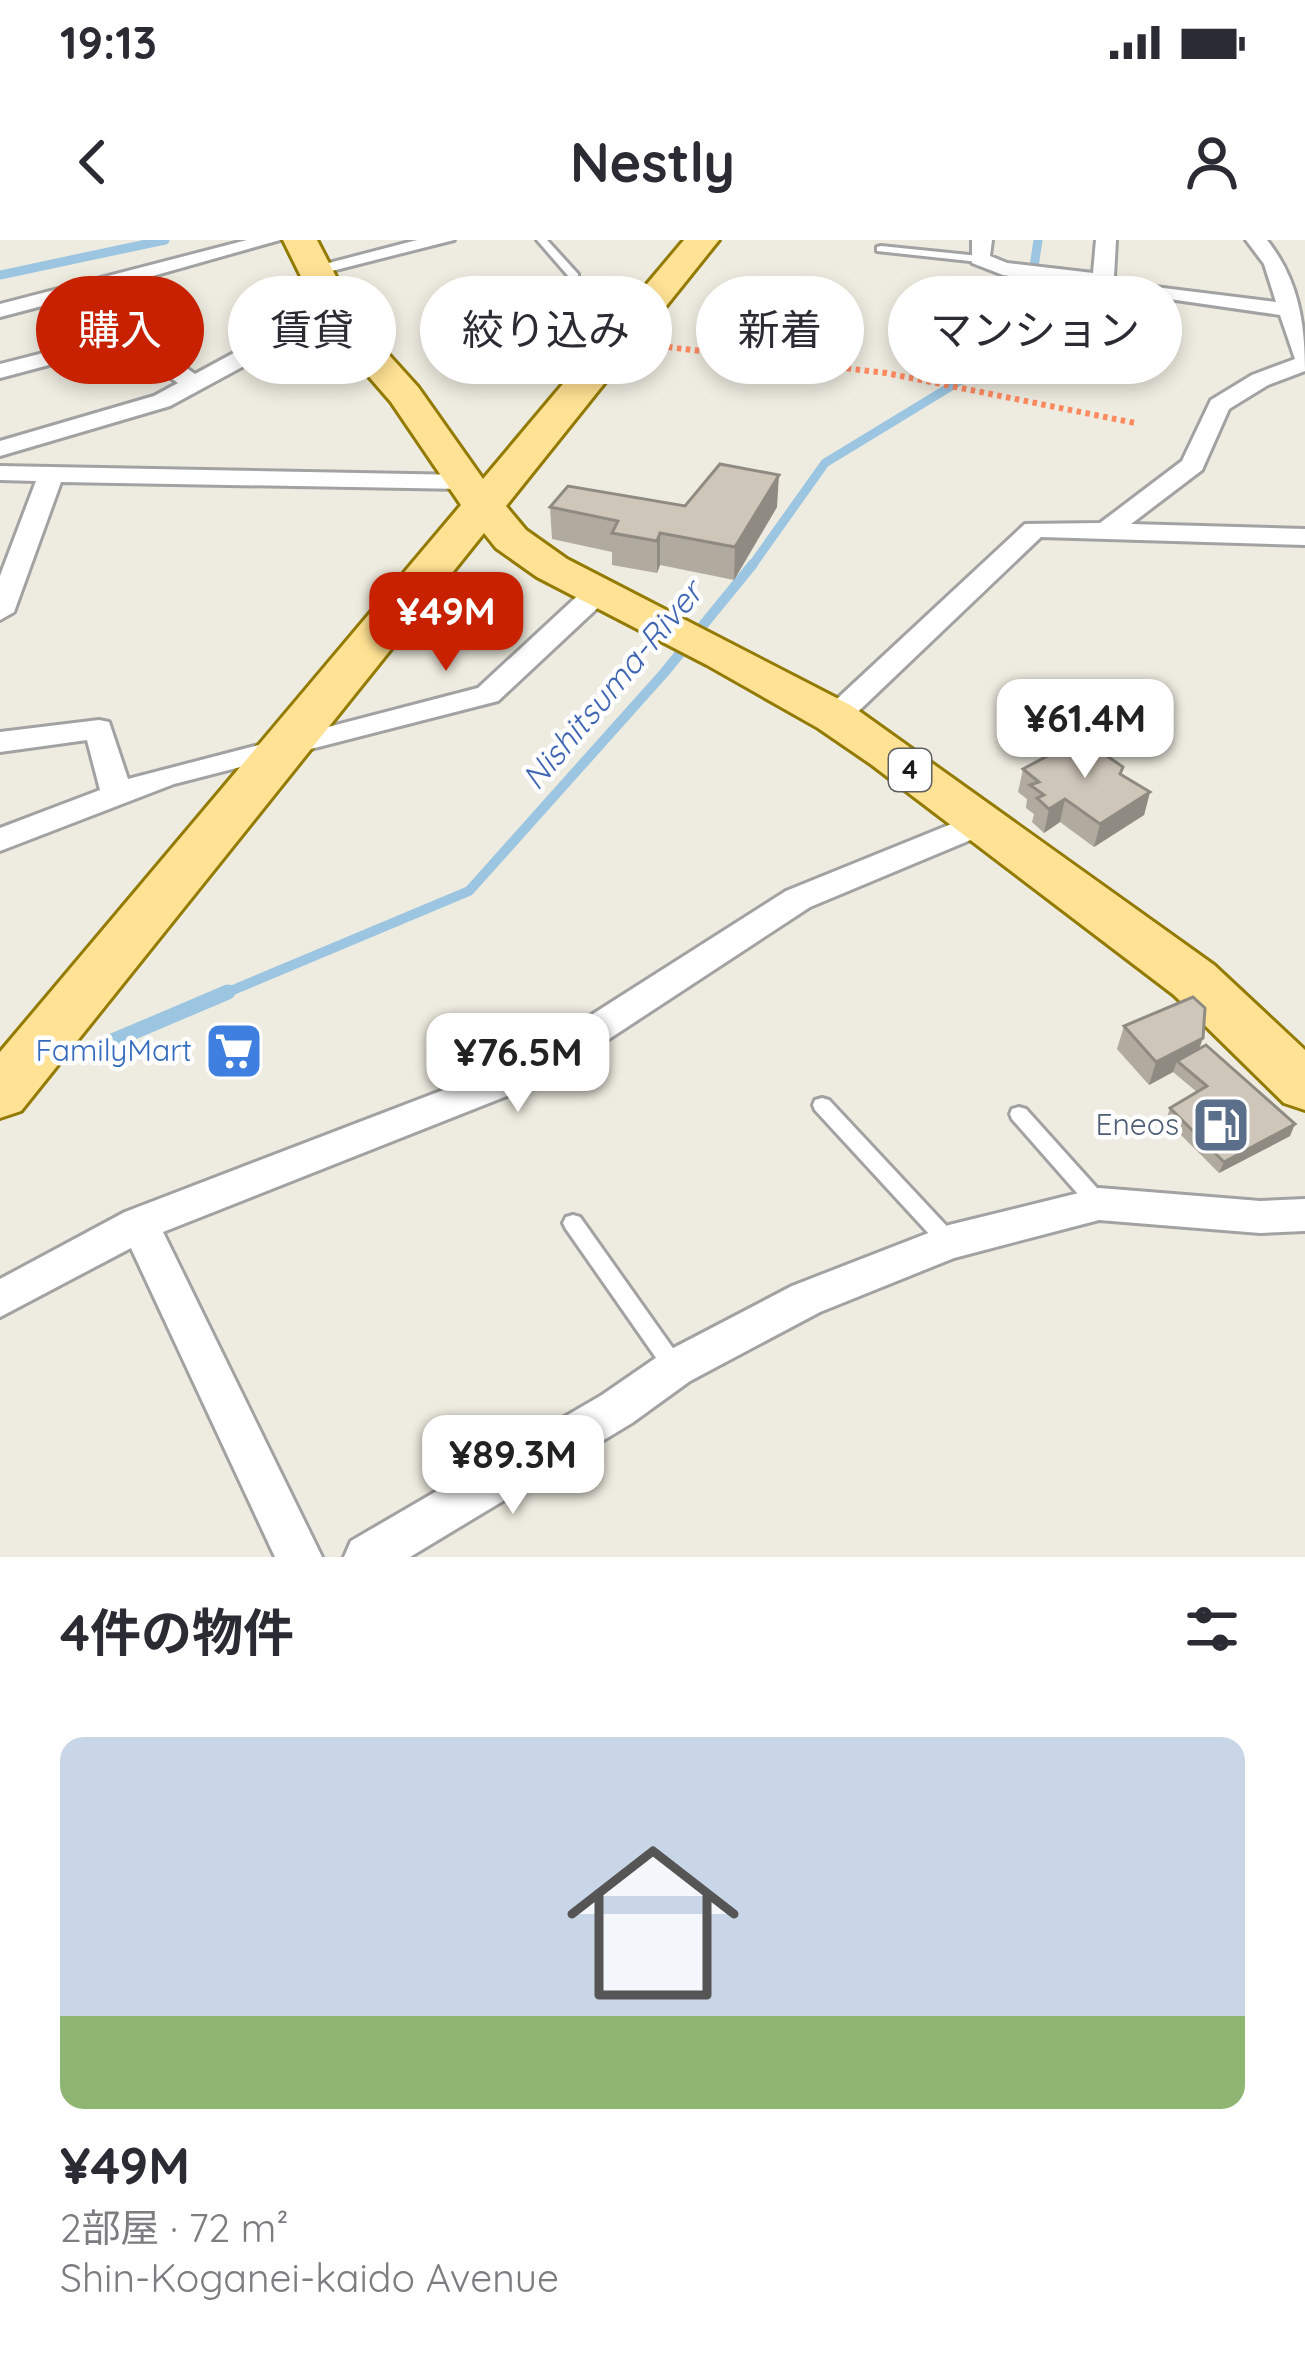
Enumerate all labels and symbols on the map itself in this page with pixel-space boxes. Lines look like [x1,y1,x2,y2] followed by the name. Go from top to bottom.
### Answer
[513,569,713,797] water label: Nishitsuma-River
[375,572,517,674] pin: ¥49M
[987,679,1183,781] pin: ¥61.4M
[889,749,931,791] road number: 4
[420,1013,616,1115] pin: ¥76.5M
[203,1020,265,1082] supermarket icon: FamilyMart
[35,1031,192,1069] place label: FamilyMart
[1190,1094,1252,1156] fuel station icon: Eneos
[1095,1105,1179,1143] place label: Eneos
[415,1415,611,1517] pin: ¥89.3M

